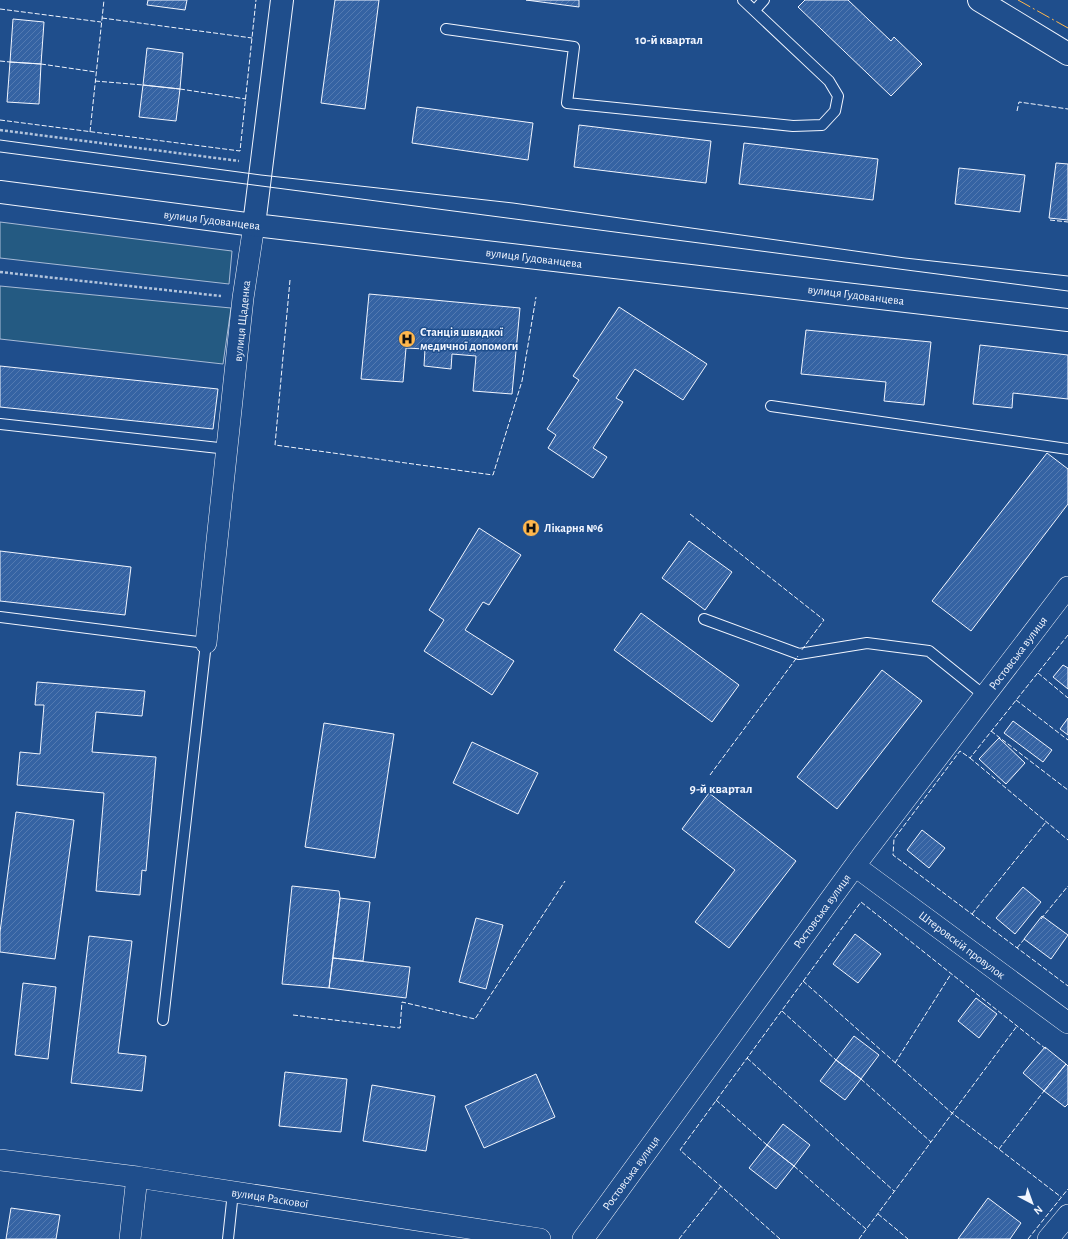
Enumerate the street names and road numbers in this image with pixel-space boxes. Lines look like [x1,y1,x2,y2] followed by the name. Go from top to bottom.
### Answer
[163,208,261,233] street label: вулиця Гудованцева
[485,246,583,271] street label: вулиця Гудованцева
[232,279,253,362] street label: вулиця Щаденка
[807,283,905,308] street label: вулиця Гудованцева
[987,614,1050,693] street label: Ростовська вулиця
[791,872,854,951] street label: Ростовська вулиця
[916,909,1008,982] street label: Штеровскій провулок
[600,1134,663,1213] street label: Ростовська вулиця
[231,1186,309,1211] street label: вулиця Раскової

